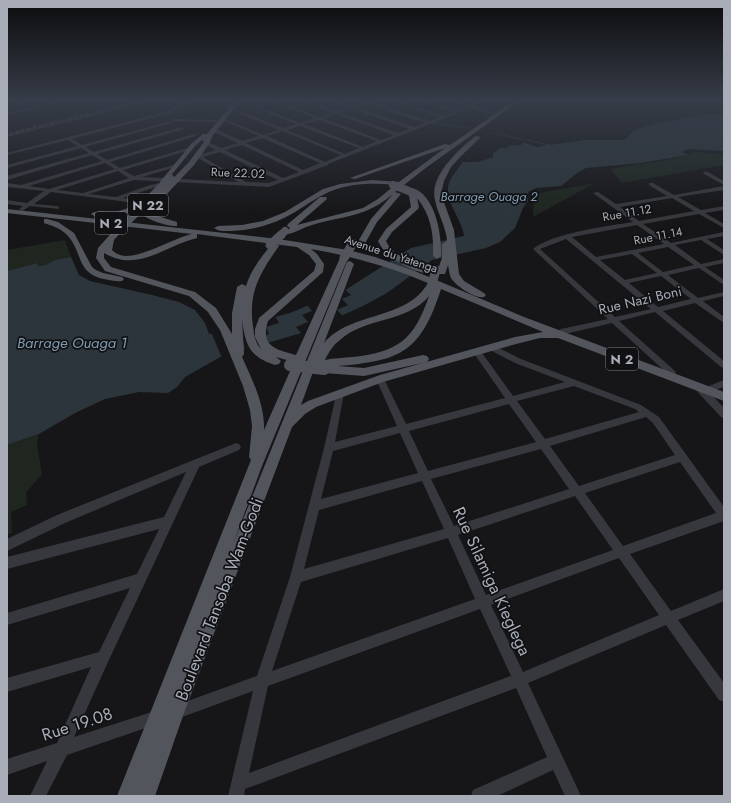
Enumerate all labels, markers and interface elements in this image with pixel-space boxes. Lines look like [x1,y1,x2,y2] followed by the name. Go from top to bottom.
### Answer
[211,163,266,183] street label: Rue 22.02
[441,187,538,206] water label: Barrage Ouaga 2
[128,194,168,216] road number: N 22
[601,200,653,226] street label: Rue 11.12
[95,212,127,234] road number: N 2
[632,222,684,250] street label: Rue 11.14
[342,230,440,278] street label: Avenue du Yatenga
[596,281,684,319] street label: Rue Nazi Boni
[17,332,127,354] water label: Barrage Ouaga 1
[606,348,638,370] road number: N 2
[169,494,269,704] street label: Boulevard Tansoba Wam-Godi
[447,503,537,659] street label: Rue Silamiga Kieglega
[39,701,115,747] street label: Rue 19.08

